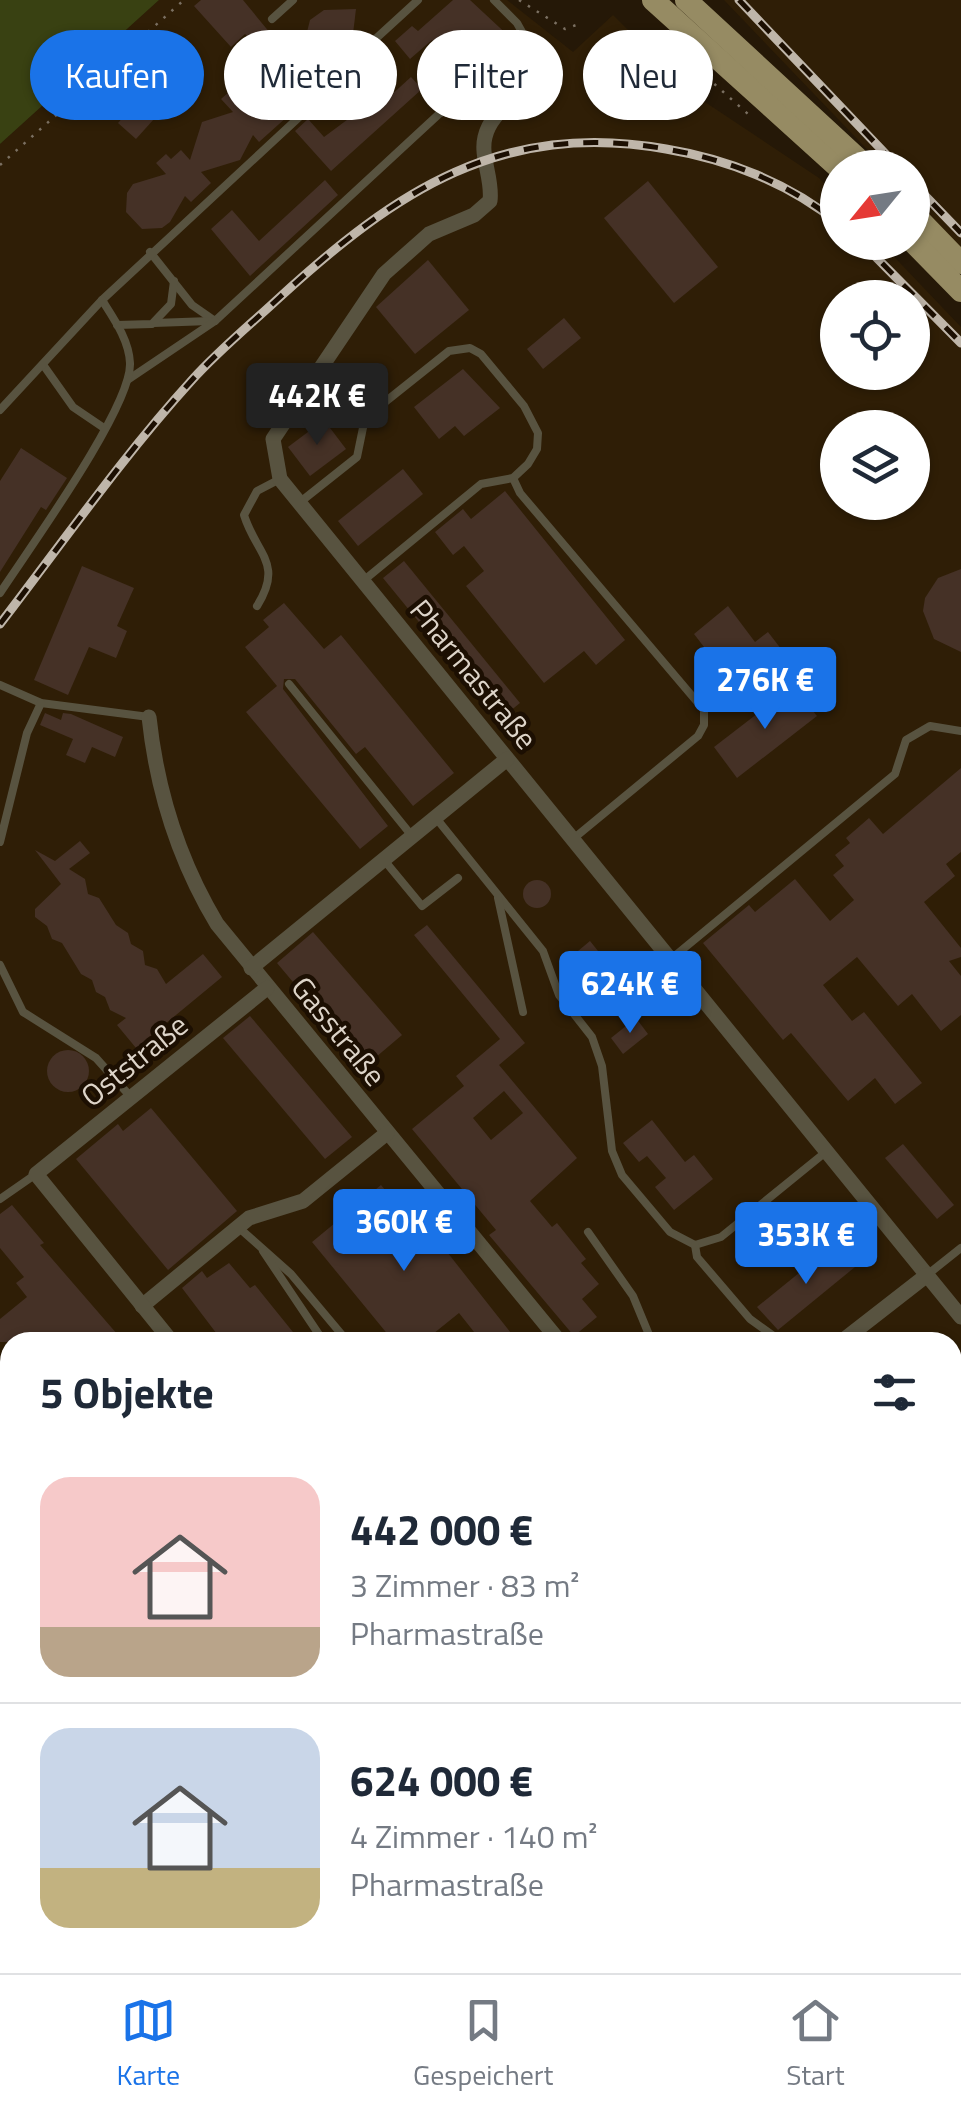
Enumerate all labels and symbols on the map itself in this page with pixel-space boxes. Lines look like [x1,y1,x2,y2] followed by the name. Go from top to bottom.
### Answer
[820,150,930,260] north arrow
[236,363,398,448] pin: 442K €
[399,589,549,759] street label: Pharmastraße
[684,647,846,732] pin: 276K €
[549,951,711,1036] pin: 624K €
[280,966,398,1096] street label: Gasstraße
[70,1002,198,1118] street label: Oststraße
[323,1189,485,1274] pin: 360K €
[725,1202,887,1287] pin: 353K €

